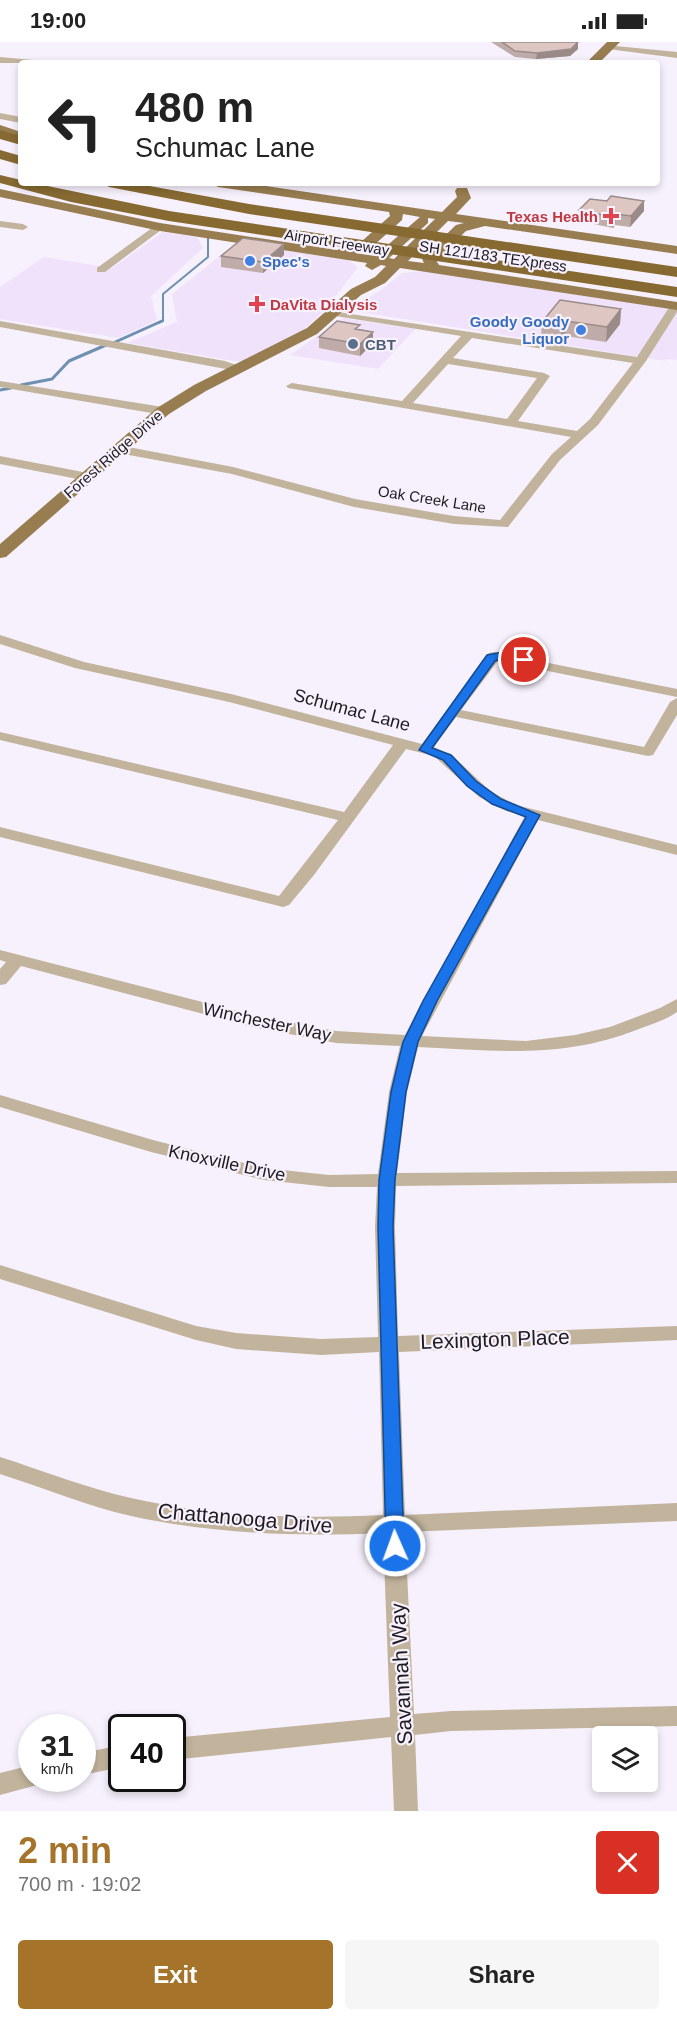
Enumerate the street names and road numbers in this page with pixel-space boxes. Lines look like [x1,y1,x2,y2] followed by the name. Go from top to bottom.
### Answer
[283,225,391,259] street label: Airport Freeway
[418,237,568,275] street label: SH 121/183 TEXpress
[60,407,166,501] street label: Forest Ridge Drive
[377,482,487,516] street label: Oak Creek Lane
[291,685,413,735] street label: Schumac Lane
[201,999,333,1045] street label: Winchester Way
[167,1141,287,1185] street label: Knoxville Drive
[420,1325,570,1353] street label: Lexington Place
[157,1499,333,1537] street label: Chattanooga Drive
[386,1602,416,1745] street label: Savannah Way

